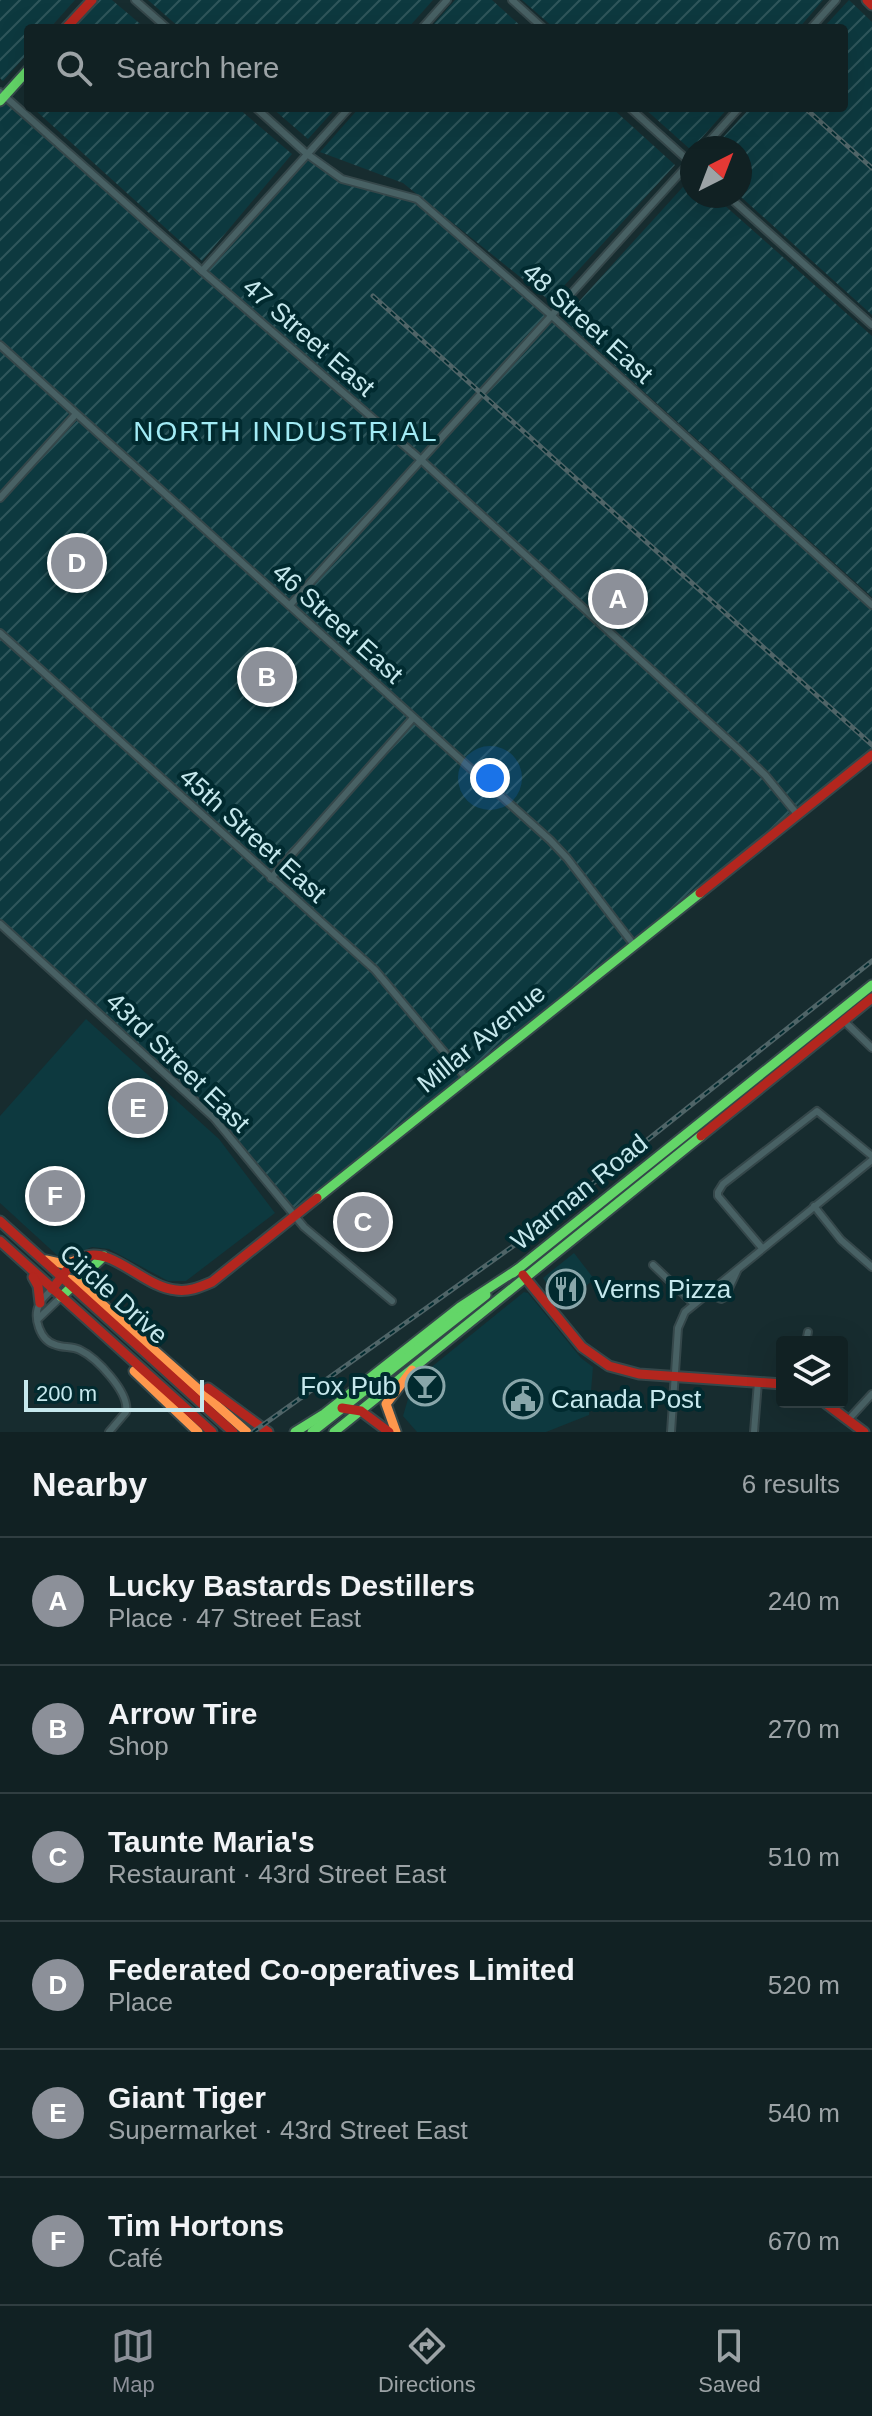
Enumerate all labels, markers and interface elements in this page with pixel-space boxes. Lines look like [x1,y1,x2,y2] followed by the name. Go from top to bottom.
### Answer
[24,24,848,112] search box
[52,46,96,90] icon: search
[116,51,279,84] text: Search here
[680,136,752,208] north arrow
[517,257,660,390] street label: 48 Street East
[237,272,382,403] street label: 47 Street East
[133,416,439,447] district label: NORTH INDUSTRIAL
[51,533,103,593] pin: D
[267,557,410,690] street label: 46 Street East
[592,569,644,629] pin: A
[241,647,293,707] pin: B
[470,758,510,798] your location
[174,761,333,909] street label: 45th Street East
[411,977,551,1099] street label: Millar Avenue
[100,986,256,1138] street label: 43rd Street East
[112,1078,164,1138] pin: E
[505,1128,653,1256] street label: Warman Road
[29,1166,81,1226] pin: F
[337,1192,389,1252] pin: C
[54,1238,174,1350] street label: Circle Drive
[545,1268,587,1310] restaurant icon: Verns Pizza
[594,1274,732,1304] place label: Verns Pizza
[776,1336,848,1408] map controls
[776,1336,848,1408] button: layers
[404,1365,446,1407] bar icon: Fox Pub
[300,1371,397,1401] place label: Fox Pub
[24,1376,204,1412] scale bar
[502,1378,544,1420] public building icon: Canada Post
[36,1381,97,1406] text: 200 m
[551,1384,702,1414] place label: Canada Post
[32,1465,147,1503] text: Nearby
[742,1469,840,1499] text: 6 results
[108,1569,475,1602] text: Lucky Bastards Destillers
[49,1586,67,1616] text: A
[768,1586,840,1616] text: 240 m
[108,1603,361,1633] text: Place · 47 Street East
[108,1697,258,1730] text: Arrow Tire
[49,1714,67,1744] text: B
[768,1714,840,1744] text: 270 m
[108,1731,169,1761] text: Shop
[108,1825,315,1858] text: Taunte Maria's
[49,1842,67,1872] text: C
[768,1842,840,1872] text: 510 m
[108,1859,446,1889] text: Restaurant · 43rd Street East
[108,1953,575,1986] text: Federated Co-operatives Limited
[49,1970,67,2000] text: D
[768,1970,840,2000] text: 520 m
[108,1987,173,2017] text: Place
[108,2081,266,2114] text: Giant Tiger
[49,2098,67,2128] text: E
[768,2098,840,2128] text: 540 m
[108,2115,468,2145] text: Supermarket · 43rd Street East
[108,2209,284,2242] text: Tim Hortons
[50,2226,66,2256] text: F
[768,2226,840,2256] text: 670 m
[108,2243,163,2273] text: Café
[111,2324,155,2398] tab: Map
[378,2324,476,2398] tab: Directions
[698,2324,761,2398] tab: Saved

